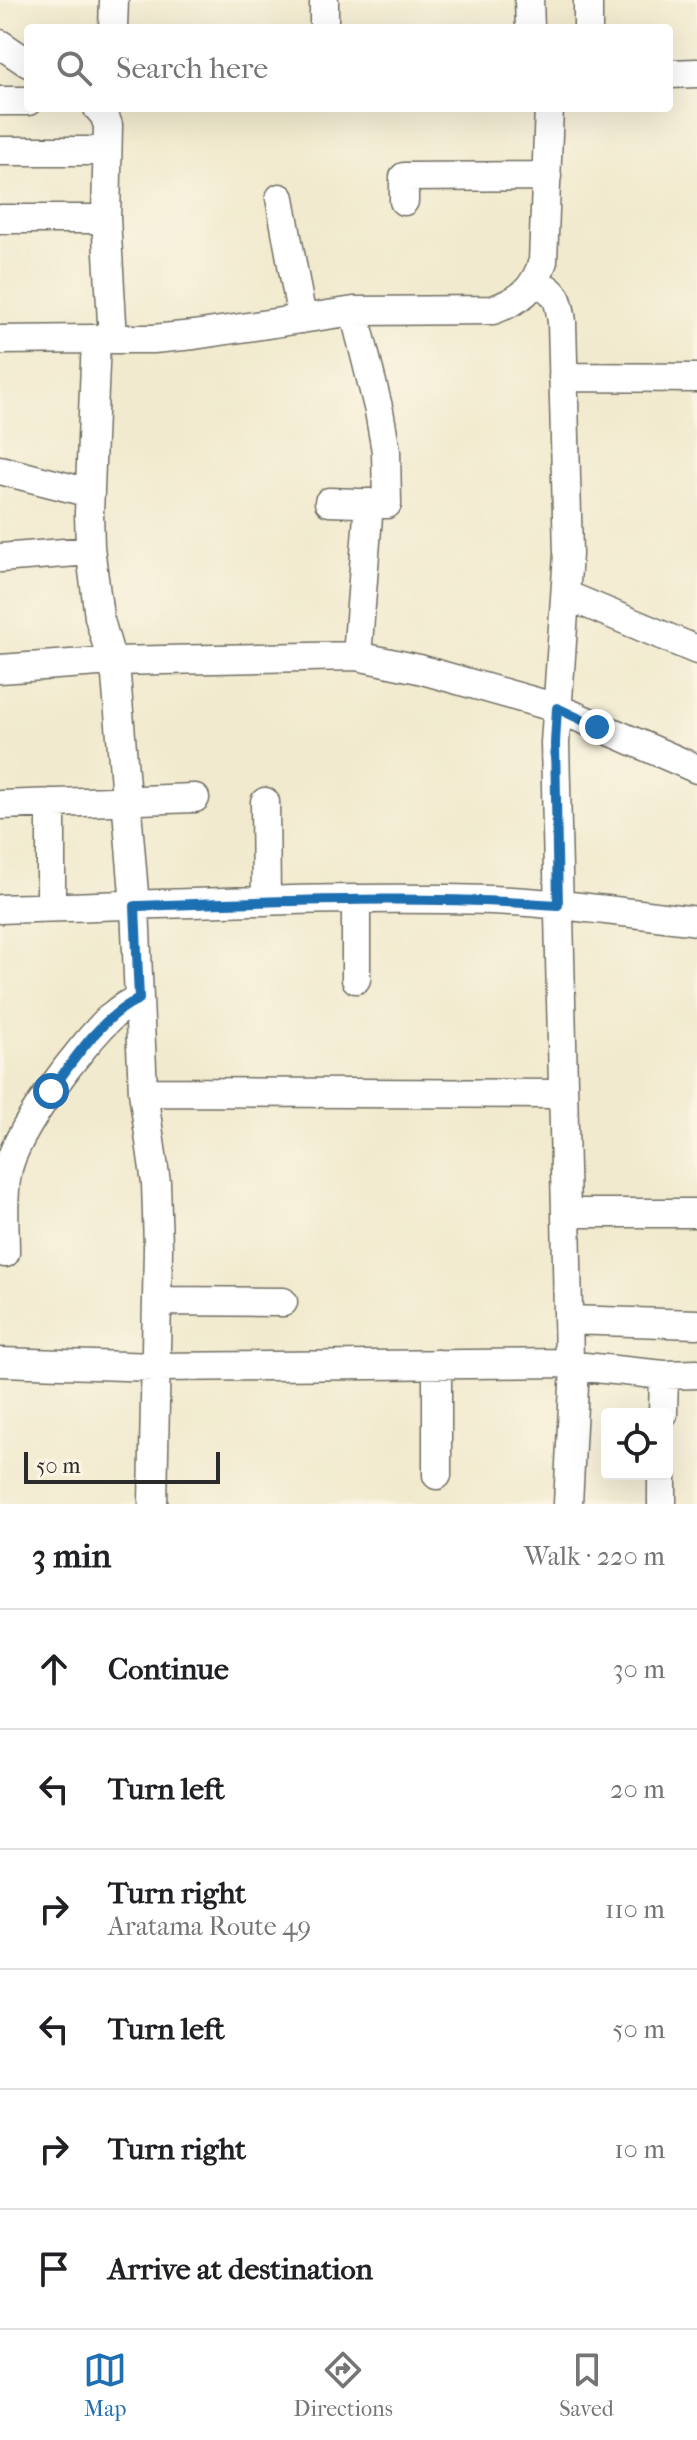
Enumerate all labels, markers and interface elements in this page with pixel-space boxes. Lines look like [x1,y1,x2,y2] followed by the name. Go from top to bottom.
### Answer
[24,24,673,112] search box
[52,46,96,90] icon: search
[116,51,268,86] text: Search here
[579,709,615,745] route end
[33,1073,69,1109] route start
[601,1408,673,1480] map controls
[601,1408,673,1480] button: locate
[24,1448,220,1484] scale bar
[36,1453,81,1479] text: 50 m
[32,1536,111,1576] text: 3 min
[524,1541,665,1572] text: Walk · 220 m
[32,1647,76,1691] icon: ahead
[108,1652,229,1687] text: Continue
[613,1654,665,1685] text: 30 m
[32,1767,76,1811] icon: left
[108,1772,225,1807] text: Turn left
[610,1774,665,1805] text: 20 m
[108,1876,246,1911] text: Turn right
[32,1887,76,1931] icon: right
[605,1894,665,1925] text: 110 m
[108,1911,311,1942] text: Aratama Route 49
[32,2007,76,2051] icon: left
[108,2012,225,2047] text: Turn left
[612,2014,665,2045] text: 50 m
[32,2127,76,2171] icon: right
[108,2132,246,2167] text: Turn right
[614,2134,665,2165] text: 10 m
[32,2247,76,2291] icon: arrive
[108,2252,373,2287] text: Arrive at destination
[83,2348,127,2422] tab: Map
[294,2348,393,2422] tab: Directions
[559,2348,614,2422] tab: Saved

